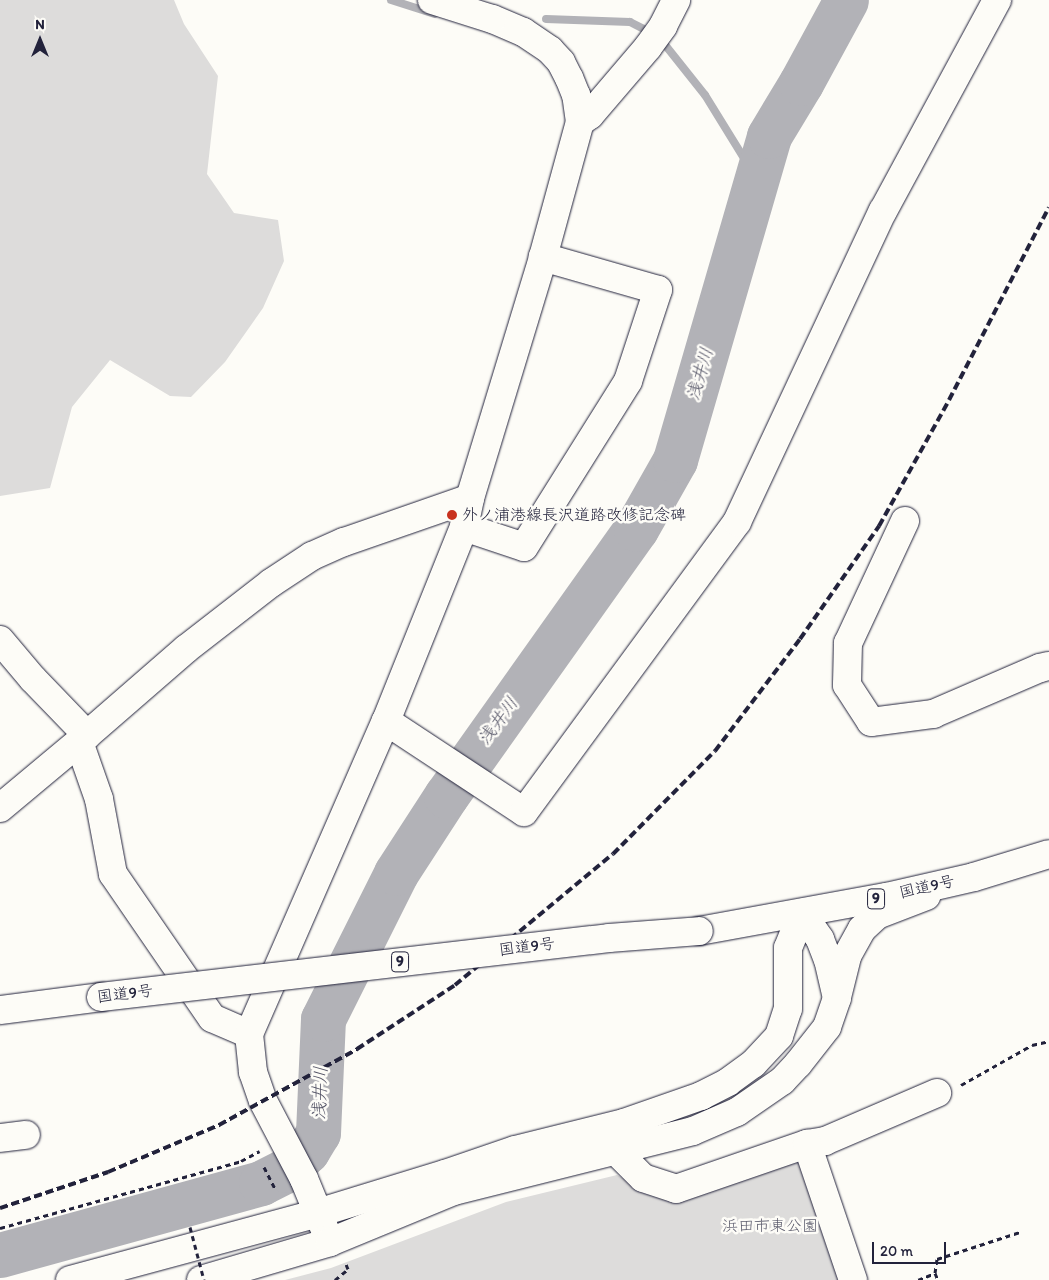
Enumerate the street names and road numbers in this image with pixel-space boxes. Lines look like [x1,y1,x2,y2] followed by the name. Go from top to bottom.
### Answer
[897,871,957,903] street label: 国道9号
[866,886,886,912] road number: 9
[498,934,556,960] street label: 国道9号
[390,950,410,974] road number: 9
[96,981,154,1007] street label: 国道9号

